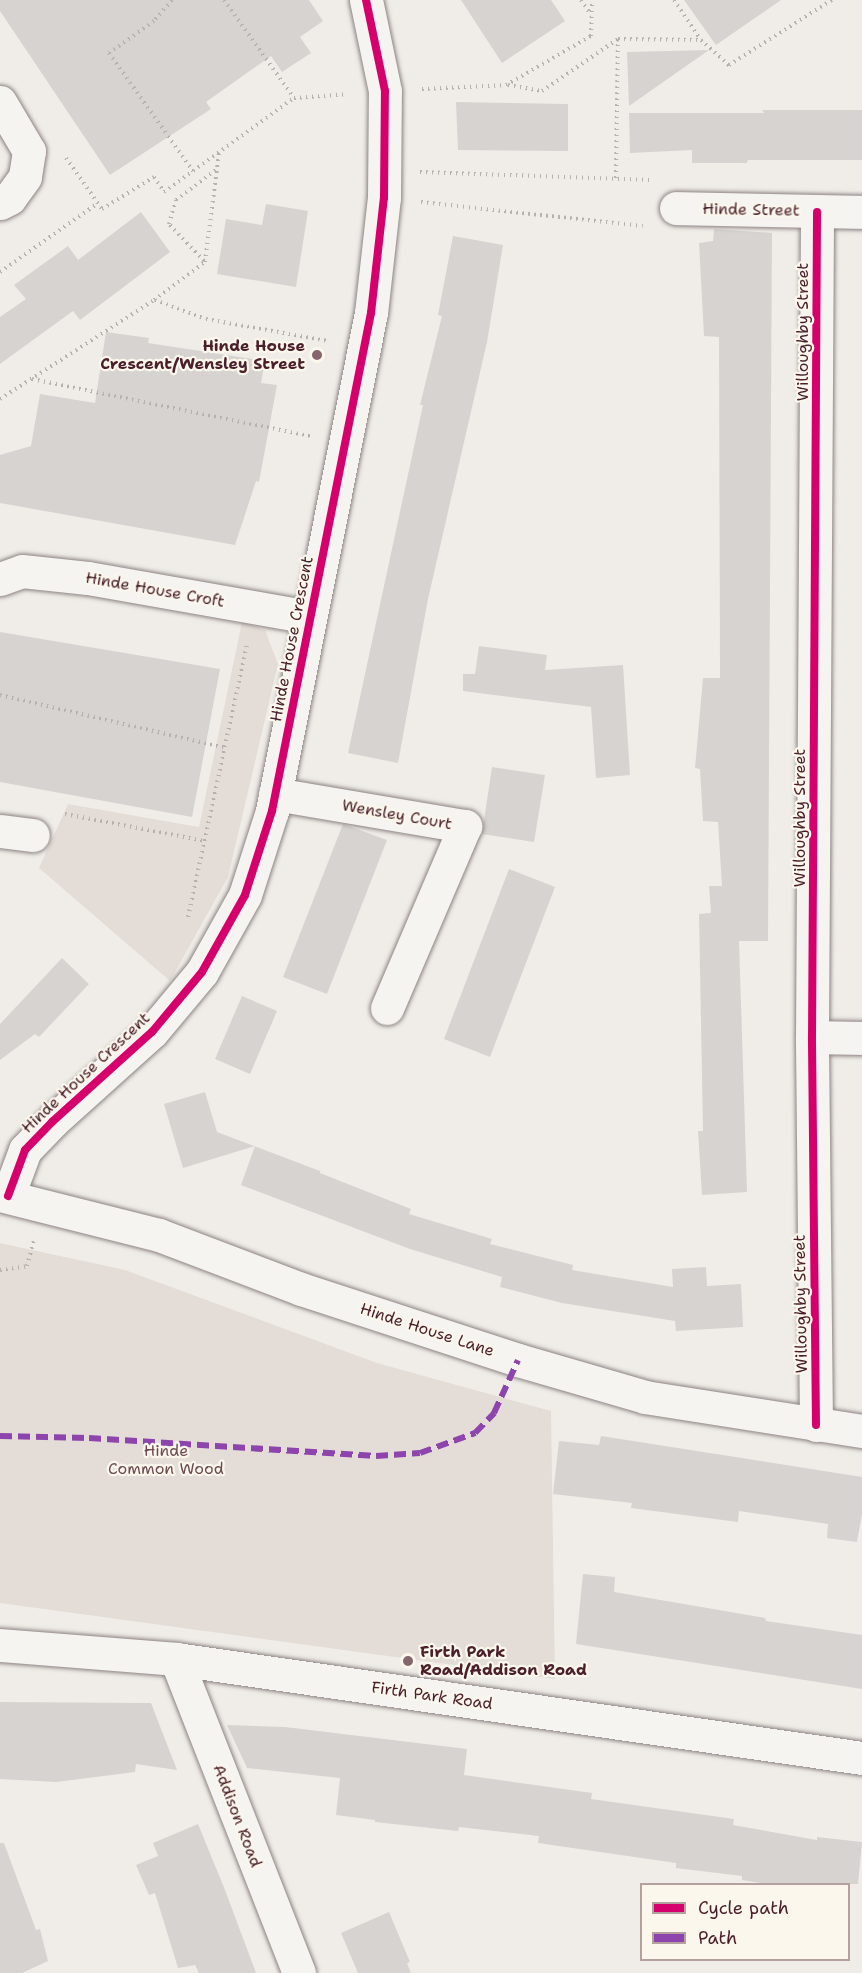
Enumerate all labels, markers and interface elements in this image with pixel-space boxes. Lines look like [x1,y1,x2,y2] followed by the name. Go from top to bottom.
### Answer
[702,200,800,220] street label: Hinde Street
[793,263,813,401] street label: Willoughby Street
[100,336,305,374] place label: Hinde House Crescent/Wensley Street
[310,348,324,362] marker: Hinde House Crescent/Wensley Street
[267,555,317,723] street label: Hinde House Crescent
[84,568,226,612] street label: Hinde House Croft
[790,749,810,887] street label: Willoughby Street
[340,796,454,834] street label: Wensley Court
[18,1009,154,1137] street label: Hinde House Crescent
[790,1234,812,1374] street label: Willoughby Street
[358,1299,496,1361] street label: Hinde House Lane
[108,1441,224,1479] park label: Hinde Common Wood
[420,1642,587,1680] place label: Firth Park Road/Addison Road
[401,1654,415,1668] marker: Firth Park Road/Addison Road
[370,1678,494,1714] street label: Firth Park Road
[209,1762,265,1870] street label: Addison Road
[640,1883,850,1961] legend
[698,1896,789,1920] text: Cycle path
[698,1926,737,1950] text: Path

